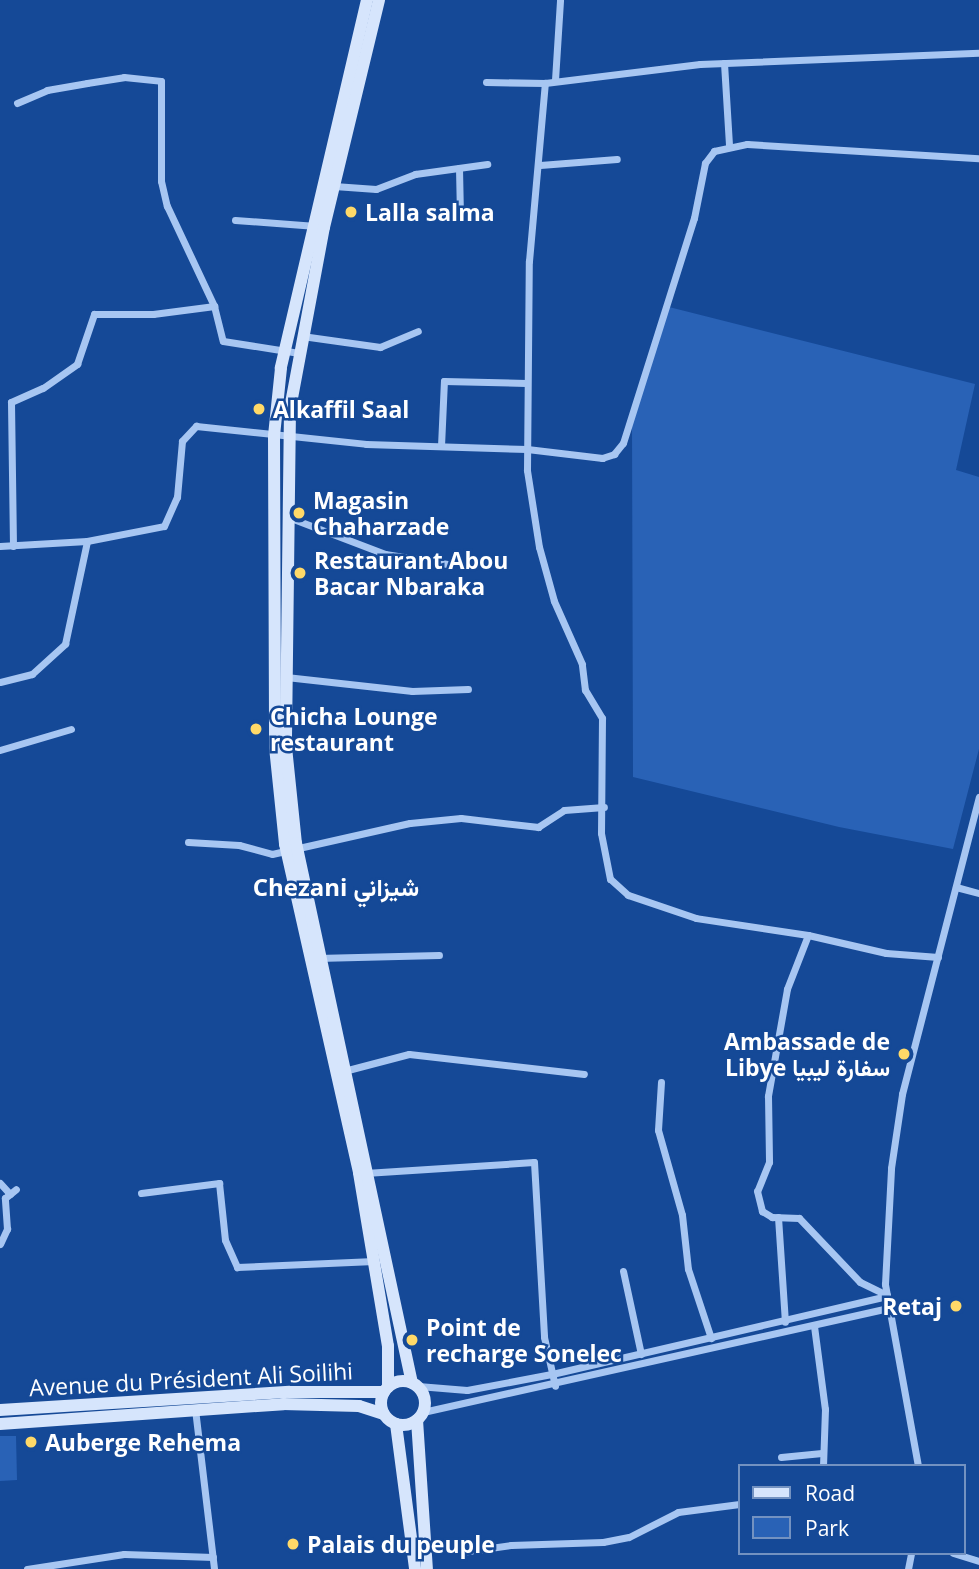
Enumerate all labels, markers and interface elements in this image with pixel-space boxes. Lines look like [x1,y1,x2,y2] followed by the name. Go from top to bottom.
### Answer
[365,198,495,226] place label: Lalla salma
[343,204,359,220] marker: Lalla salma
[273,395,409,423] place label: Alkaffil Saal
[251,401,267,417] marker: Alkaffil Saal
[313,486,449,540] place label: Magasin Chaharzade
[291,505,307,521] marker: Magasin Chaharzade
[314,546,508,600] place label: Restaurant Abou Bacar Nbaraka
[292,565,308,581] marker: Restaurant Abou Bacar Nbaraka
[270,702,438,756] place label: Chicha Lounge restaurant
[248,721,264,737] marker: Chicha Lounge restaurant
[253,873,419,901] district label: Chezani شيزاني
[724,1027,890,1081] place label: Ambassade de Libye سفارة ليبيا
[896,1046,912,1062] marker: Ambassade de Libye سفارة ليبيا
[882,1292,942,1320] place label: Retaj
[948,1298,964,1314] marker: Retaj
[426,1313,622,1367] place label: Point de recharge Sonelec
[404,1332,420,1348] marker: Point de recharge Sonelec
[28,1357,354,1401] street label: Avenue du Président Ali Soilihi
[45,1428,241,1456] place label: Auberge Rehema
[23,1434,39,1450] marker: Auberge Rehema
[738,1464,965,1555] legend
[805,1479,855,1507] text: Road
[805,1514,849,1542] text: Park
[307,1530,495,1558] place label: Palais du peuple
[285,1536,301,1552] marker: Palais du peuple

